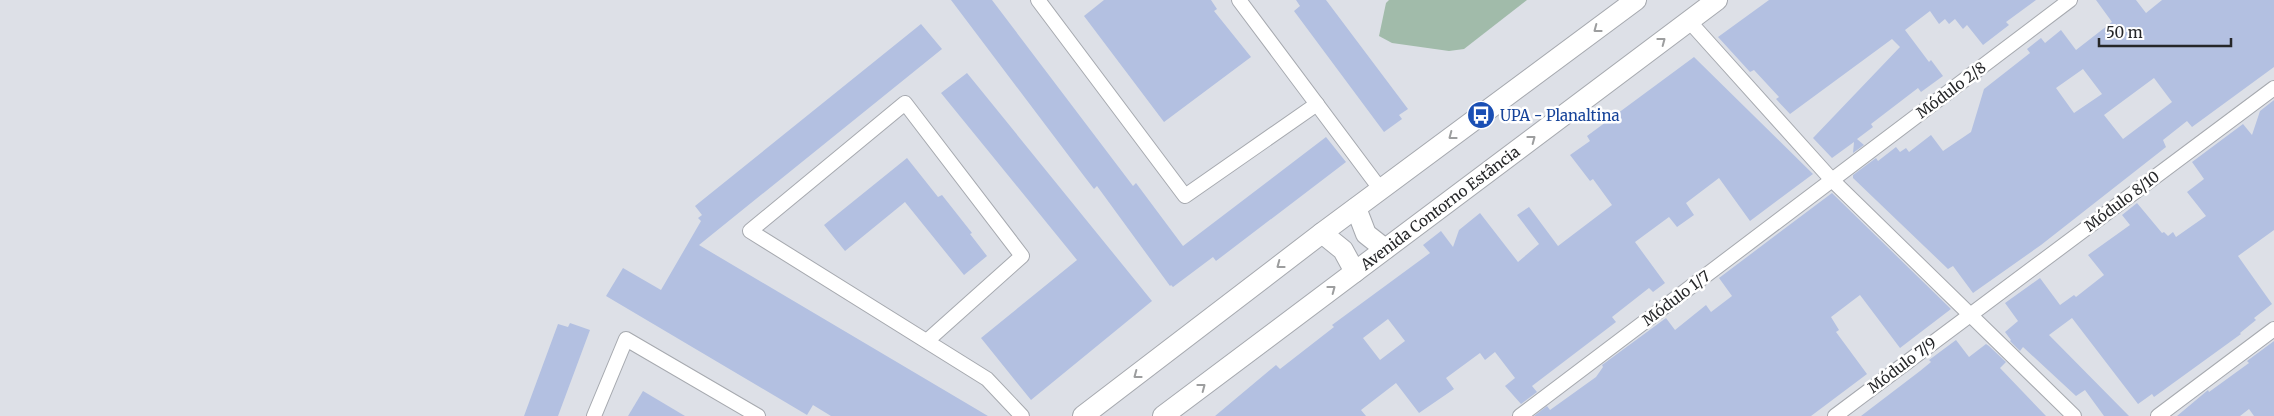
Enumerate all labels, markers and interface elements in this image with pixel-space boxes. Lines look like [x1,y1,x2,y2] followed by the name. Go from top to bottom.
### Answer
[2099,15,2232,47] scale bar
[1593,23,1603,32] one-way arrow
[2106,23,2143,42] text: 50 m
[1656,39,1665,47] one-way arrow
[1913,58,1989,122] street label: Módulo 2/8
[1466,100,1496,130] bus stop icon: UPA - Planaltina
[1500,106,1619,125] place label: UPA - Planaltina
[1449,130,1458,140] one-way arrow
[1526,136,1536,145] one-way arrow
[1356,142,1523,275] street label: Avenida Contorno Estância
[2081,167,2163,235] street label: Módulo 8/10
[1277,260,1286,268] one-way arrow
[1638,266,1714,330] street label: Módulo 1/7
[1326,286,1336,295] one-way arrow
[1864,333,1940,397] street label: Módulo 7/9
[1134,369,1143,377] one-way arrow
[1196,384,1205,392] one-way arrow

